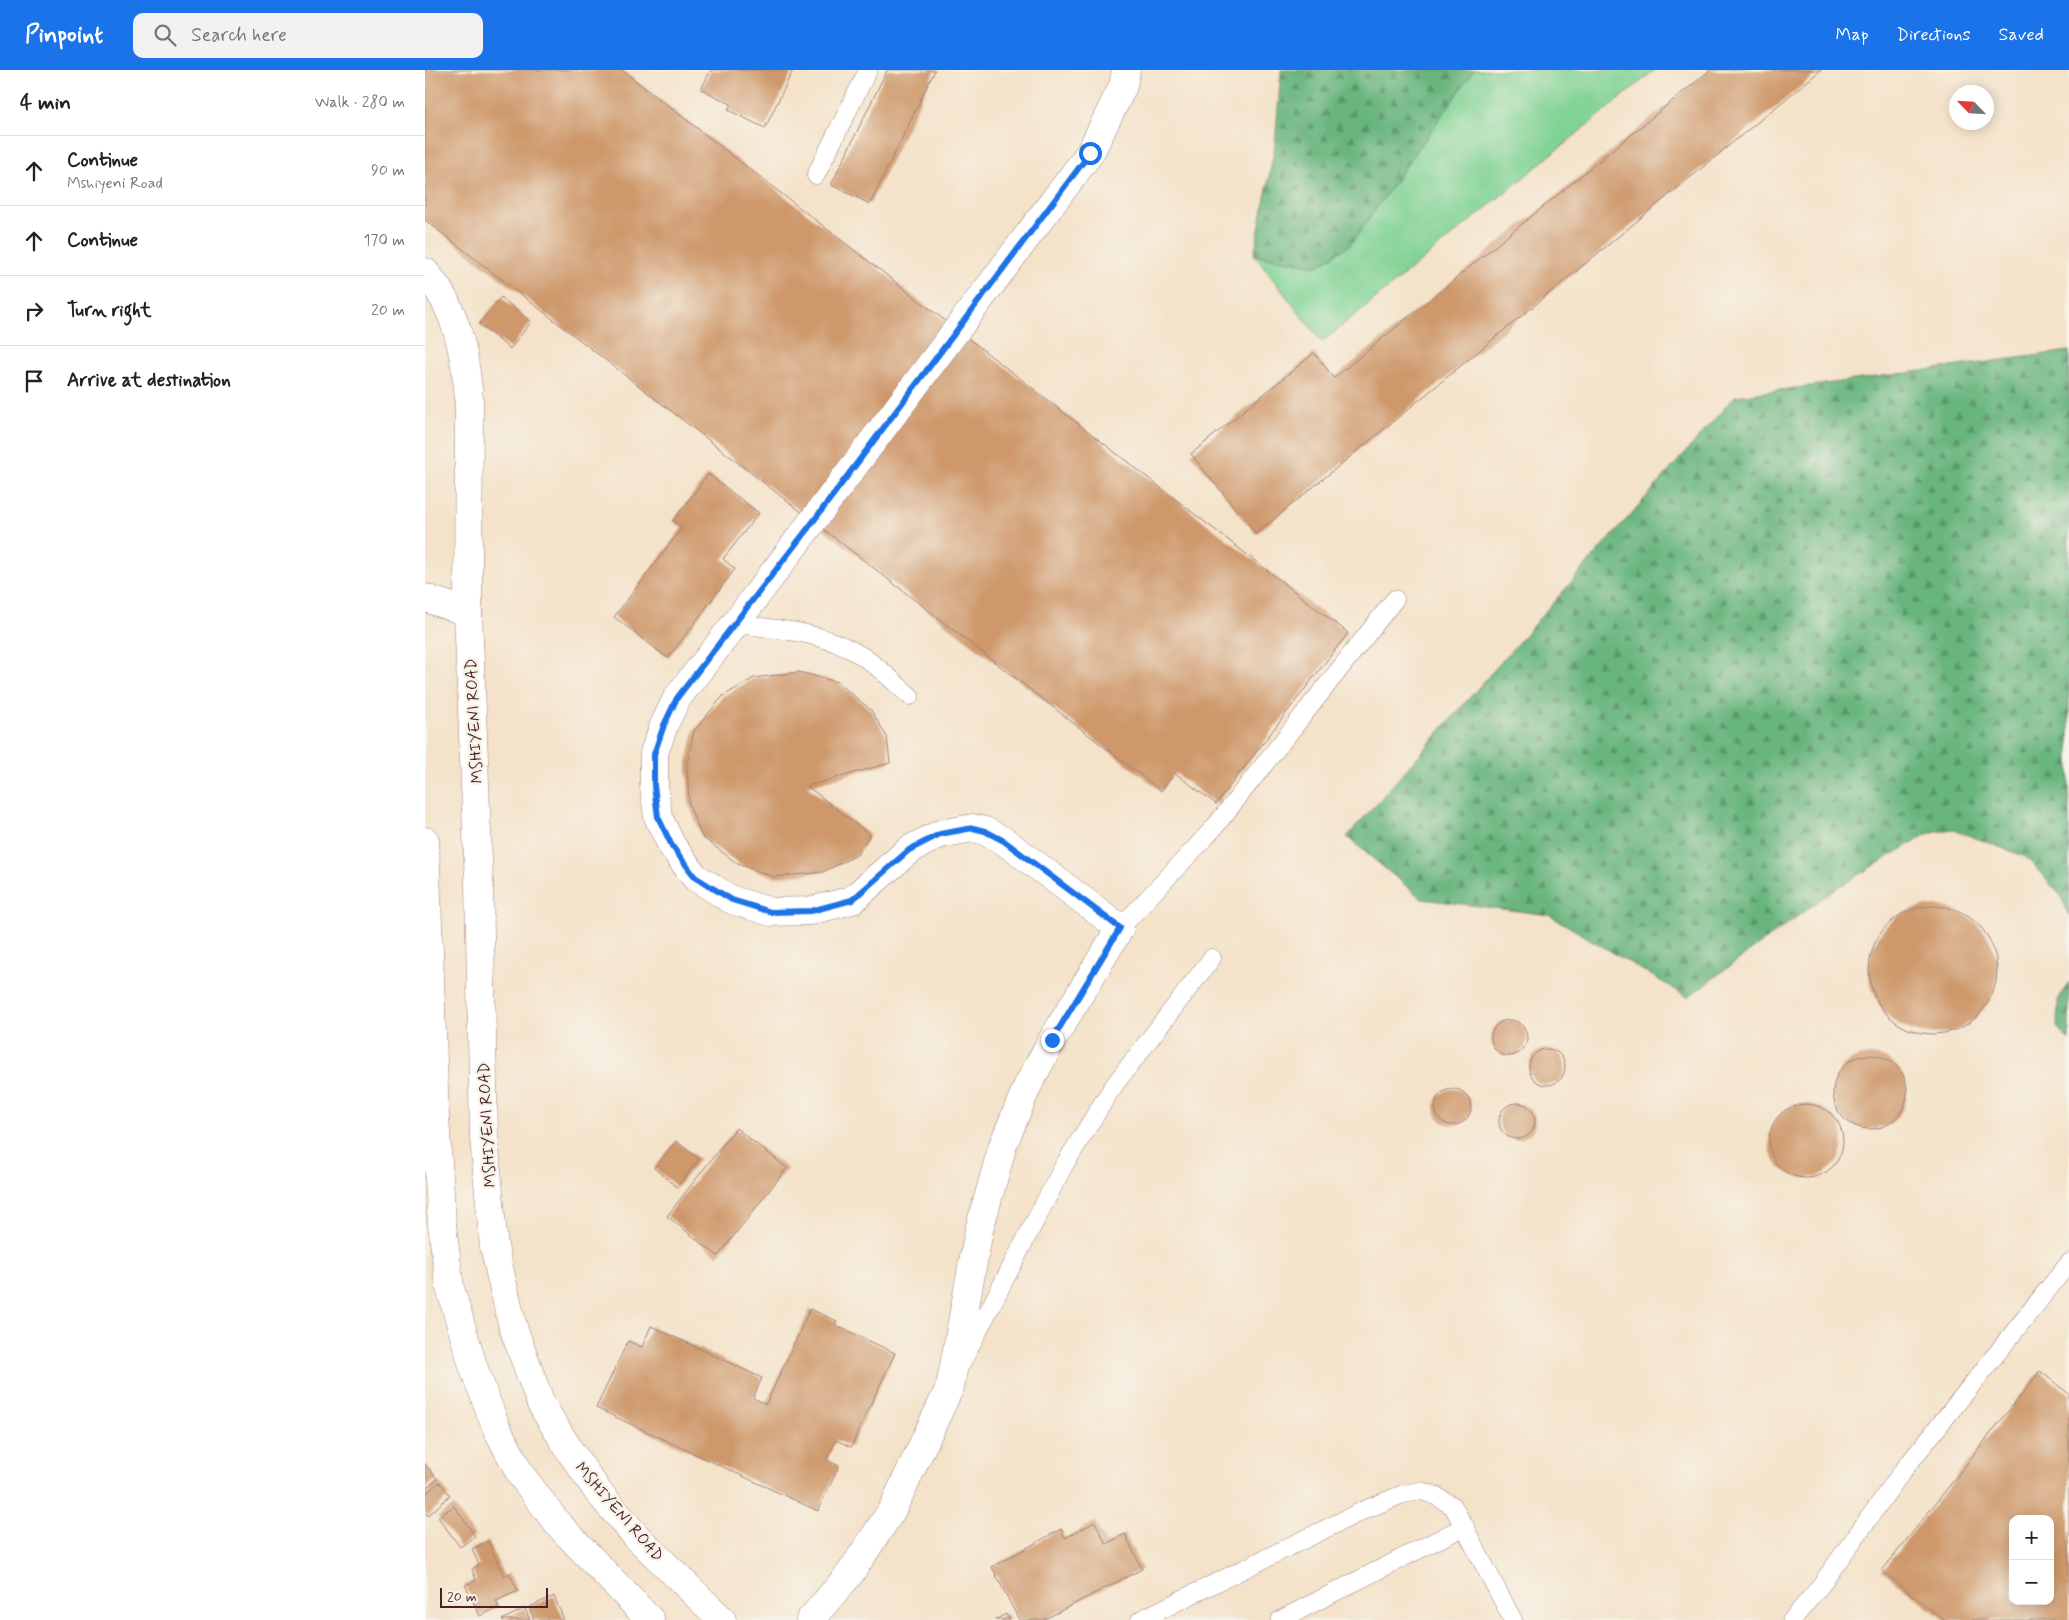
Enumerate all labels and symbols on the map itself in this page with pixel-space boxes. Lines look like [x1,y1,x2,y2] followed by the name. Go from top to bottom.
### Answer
[1949,85,1994,130] north arrow
[1079,142,1102,165] route start
[461,658,488,784] street label: MSHIYENI ROAD
[1041,1029,1064,1052] route end
[474,1062,501,1188] street label: MSHIYENI ROAD
[570,1458,668,1566] street label: MSHIYENI ROAD
[440,1585,547,1608] scale bar

